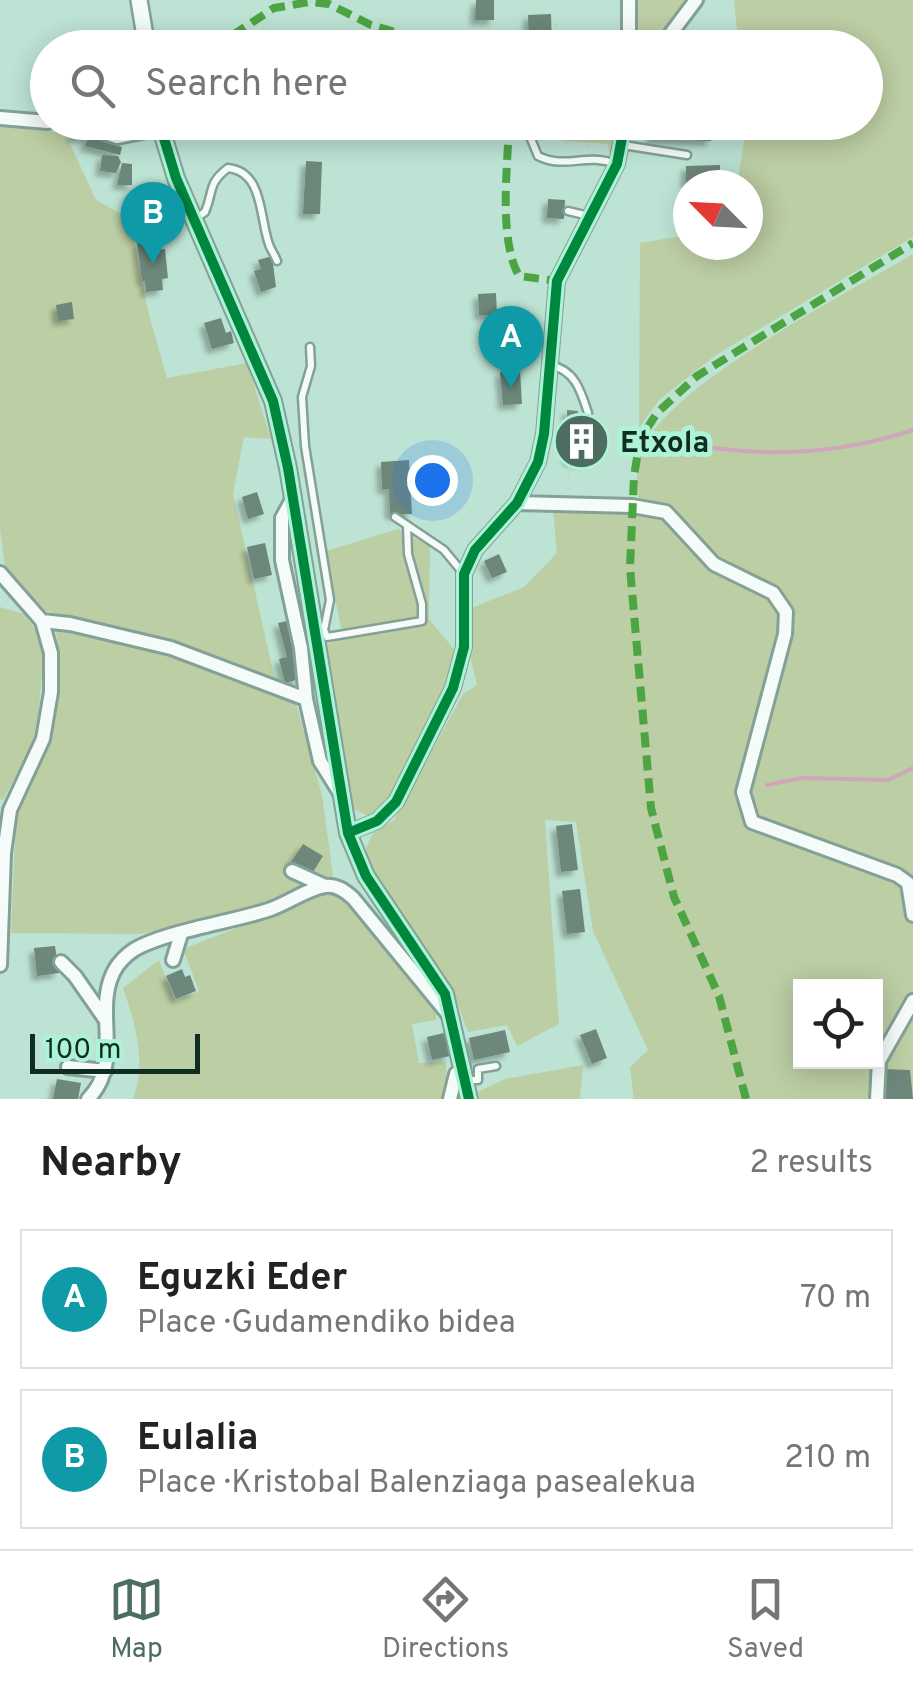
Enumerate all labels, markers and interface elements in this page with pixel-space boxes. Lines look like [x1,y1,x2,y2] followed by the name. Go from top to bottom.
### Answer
[30,30,883,140] search box
[65,58,120,113] icon: search
[145,61,348,110] text: Search here
[673,170,763,260] north arrow
[120,182,186,264] pin: B
[478,306,544,388] pin: A
[551,412,611,472] building icon: Etxola
[620,426,709,463] place label: Etxola
[407,455,458,506] your location
[793,979,883,1069] map controls
[793,979,883,1069] button: locate
[30,1029,200,1074] scale bar
[45,1033,121,1069] text: 100 m
[40,1138,182,1191] text: Nearby
[749,1144,873,1184] text: 2 results
[137,1255,347,1304] text: Eguzki Eder
[63,1279,86,1319] text: A
[800,1279,871,1319] text: 70 m
[137,1304,516,1344] text: Place · Gudamendiko bidea
[137,1415,258,1464] text: Eulalia
[63,1439,86,1479] text: B
[784,1439,871,1479] text: 210 m
[137,1464,696,1504] text: Place · Kristobal Balenziaga pasealekua
[109,1572,164,1668] tab: Map
[382,1572,509,1668] tab: Directions
[727,1572,804,1668] tab: Saved

